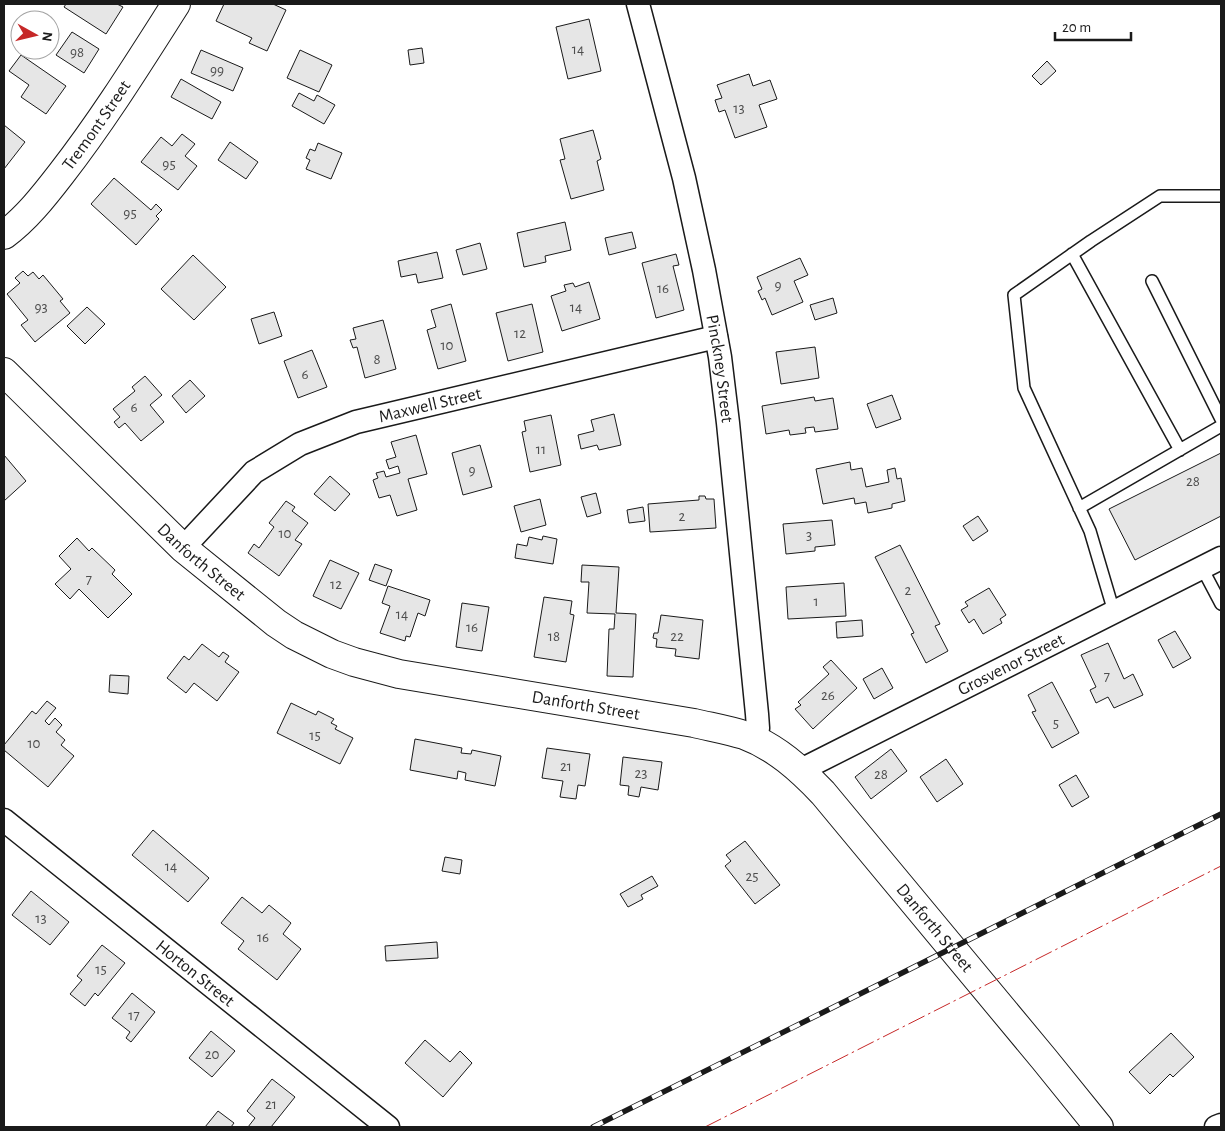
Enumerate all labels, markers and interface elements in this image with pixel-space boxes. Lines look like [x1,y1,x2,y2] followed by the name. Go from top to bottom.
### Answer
[10,10,60,60] north arrow
[1055,10,1131,42] scale bar
[1062,20,1091,35] text: 20 m
[39,31,54,42] text: N
[572,42,584,57] house number: 14
[70,45,84,60] house number: 98
[210,63,224,78] house number: 99
[59,77,135,174] street label: Tremont Street
[733,101,745,116] house number: 13
[162,157,176,172] house number: 95
[123,206,137,221] house number: 95
[774,278,782,293] house number: 9
[657,281,669,296] house number: 16
[34,300,48,315] house number: 93
[570,300,582,315] house number: 14
[702,313,736,424] street label: Pinckney Street
[514,326,526,341] house number: 12
[440,338,454,353] house number: 10
[373,352,381,367] house number: 8
[301,367,309,382] house number: 6
[377,385,483,426] street label: Maxwell Street
[130,400,138,415] house number: 6
[536,442,546,457] house number: 11
[468,463,476,478] house number: 9
[1186,474,1200,489] house number: 28
[679,509,686,524] house number: 2
[153,520,249,605] street label: Danforth Street
[278,526,292,541] house number: 10
[806,528,812,543] house number: 3
[86,572,92,587] house number: 7
[330,577,342,592] house number: 12
[905,583,912,598] house number: 2
[813,594,819,609] house number: 1
[396,607,408,622] house number: 14
[466,620,478,635] house number: 16
[548,629,560,644] house number: 18
[670,629,684,644] house number: 22
[955,631,1068,699] street label: Grosvenor Street
[1104,669,1110,684] house number: 7
[530,688,641,724] street label: Danforth Street
[821,688,835,703] house number: 26
[1053,716,1059,731] house number: 5
[309,728,321,743] house number: 15
[27,736,41,751] house number: 10
[560,759,572,774] house number: 21
[634,766,648,781] house number: 23
[874,767,888,782] house number: 28
[165,859,177,874] house number: 14
[745,869,759,884] house number: 25
[892,881,976,976] street label: Danforth Street
[35,911,47,926] house number: 13
[257,930,269,945] house number: 16
[152,937,238,1011] street label: Horton Street
[95,962,107,977] house number: 15
[128,1008,140,1023] house number: 17
[205,1047,219,1062] house number: 20
[265,1097,277,1112] house number: 21

